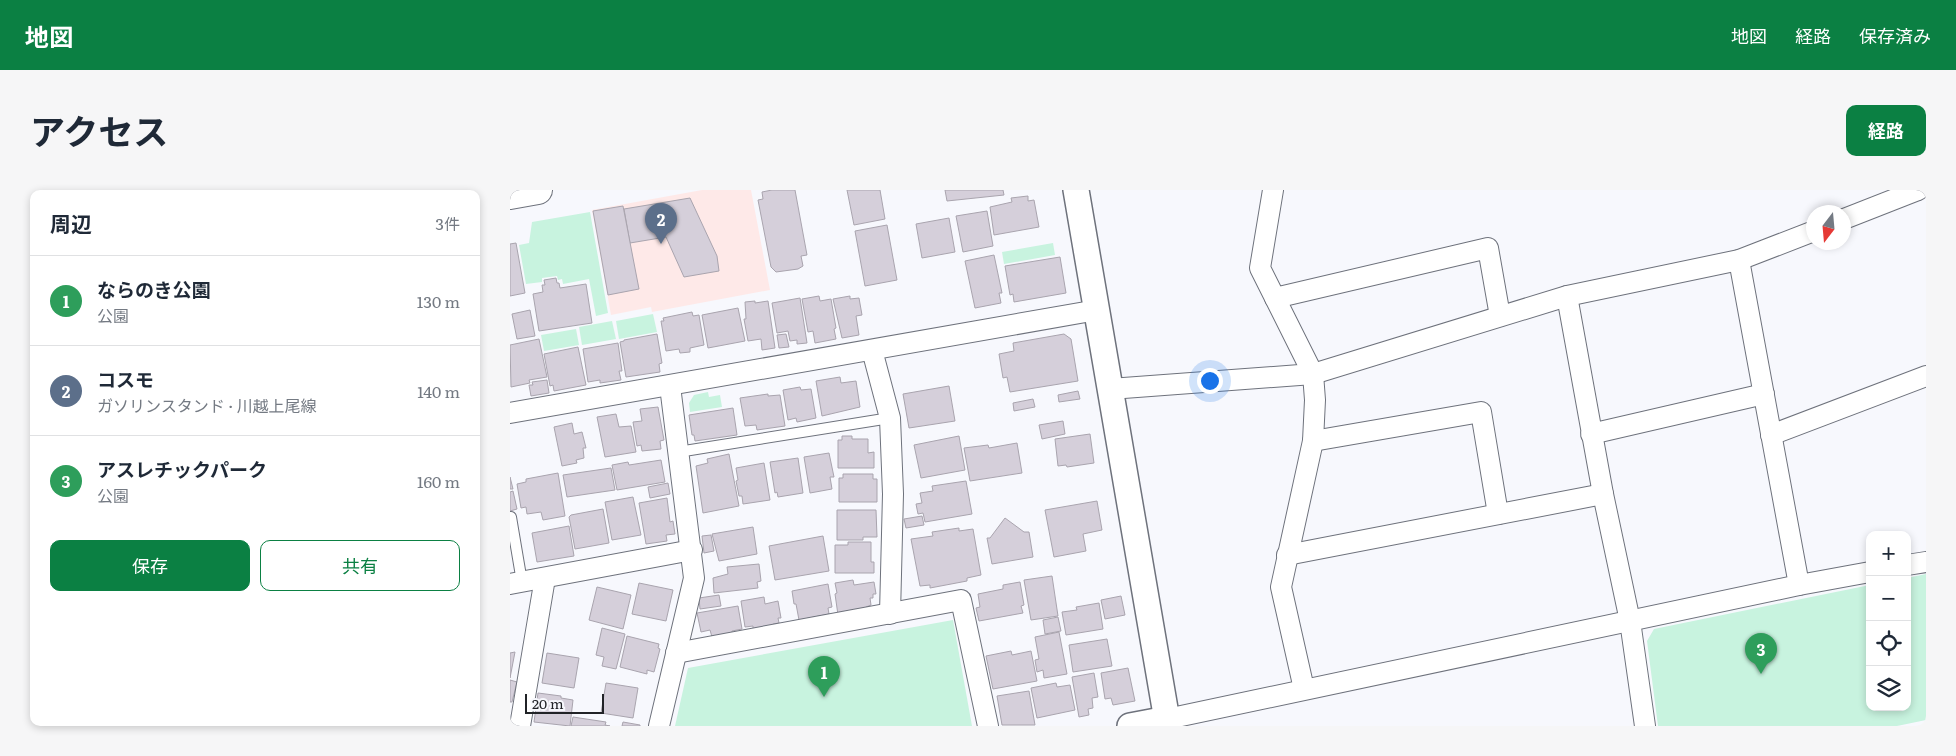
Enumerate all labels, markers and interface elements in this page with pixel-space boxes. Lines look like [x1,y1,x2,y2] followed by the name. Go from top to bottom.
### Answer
[25,18,73,53] text: 地図
[1731,22,1767,49] text: 地図
[1795,22,1831,49] text: 経路
[1859,22,1931,49] text: 保存済み
[30,104,168,156] text: アクセス
[1846,105,1926,156] button: 経路
[645,203,677,244] pin: 2
[1806,205,1851,250] north arrow
[50,207,92,238] text: 周辺
[435,211,460,235] text: 3件
[97,275,210,303] text: ならのき公園
[63,289,69,313] text: 1
[417,289,460,313] text: 130 m
[97,303,129,327] text: 公園
[97,365,154,393] text: コスモ
[1197,368,1223,394] your location
[62,379,70,403] text: 2
[417,379,460,403] text: 140 m
[97,393,316,417] text: ガソリンスタンド · 川越上尾線
[97,455,267,483] text: アスレチックパーク
[62,469,70,493] text: 3
[417,469,460,493] text: 160 m
[97,483,129,507] text: 公園
[1866,531,1911,711] map controls
[1866,531,1911,576] button: +
[50,540,250,591] button: 保存
[260,540,460,591] button: 共有
[1866,576,1911,621] button: −
[1866,621,1911,666] button: locate
[1745,633,1777,674] pin: 3
[808,656,840,697] pin: 1
[1866,666,1911,711] button: layers
[525,691,604,714] scale bar
[532,693,564,713] text: 20 m

